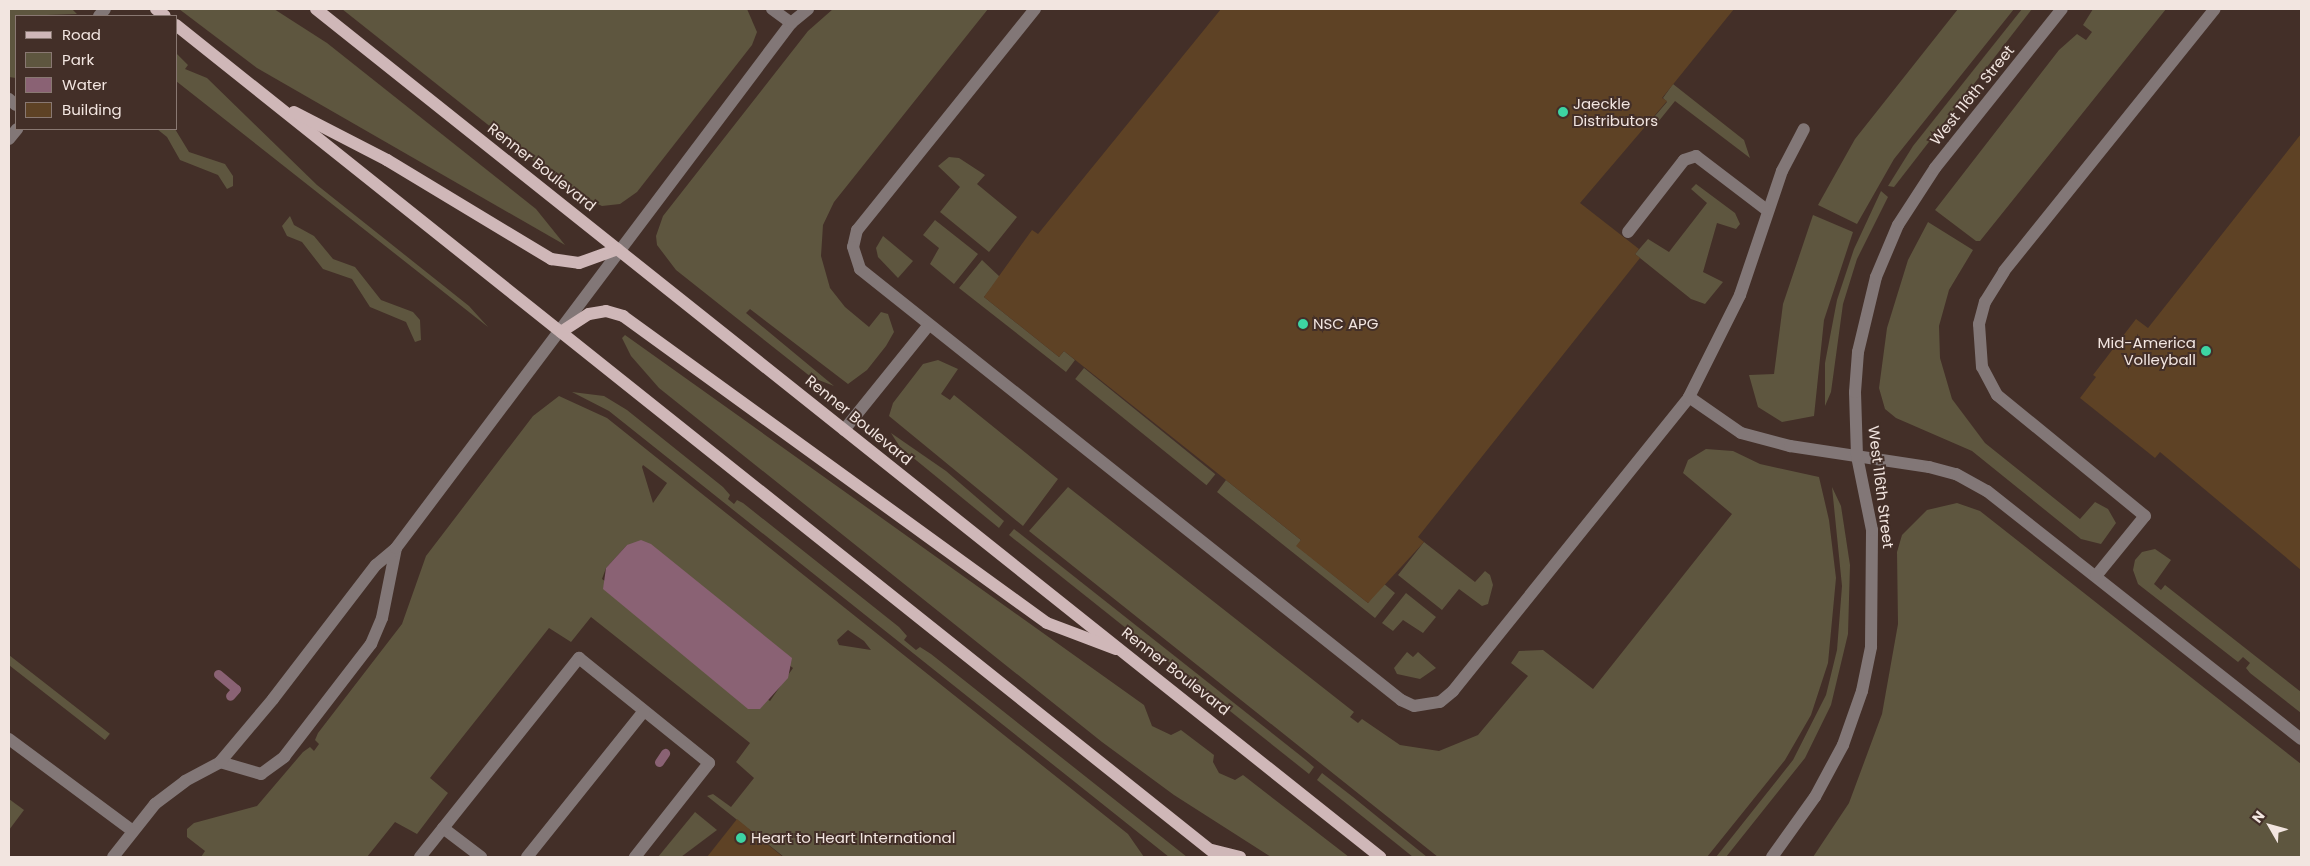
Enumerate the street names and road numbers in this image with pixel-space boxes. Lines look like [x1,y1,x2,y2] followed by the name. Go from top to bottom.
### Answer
[1926,41,2018,149] street label: West 116th Street
[484,119,600,215] street label: Renner Boulevard
[802,371,916,469] street label: Renner Boulevard
[1865,425,1897,549] street label: West 116th Street
[1118,623,1234,719] street label: Renner Boulevard

